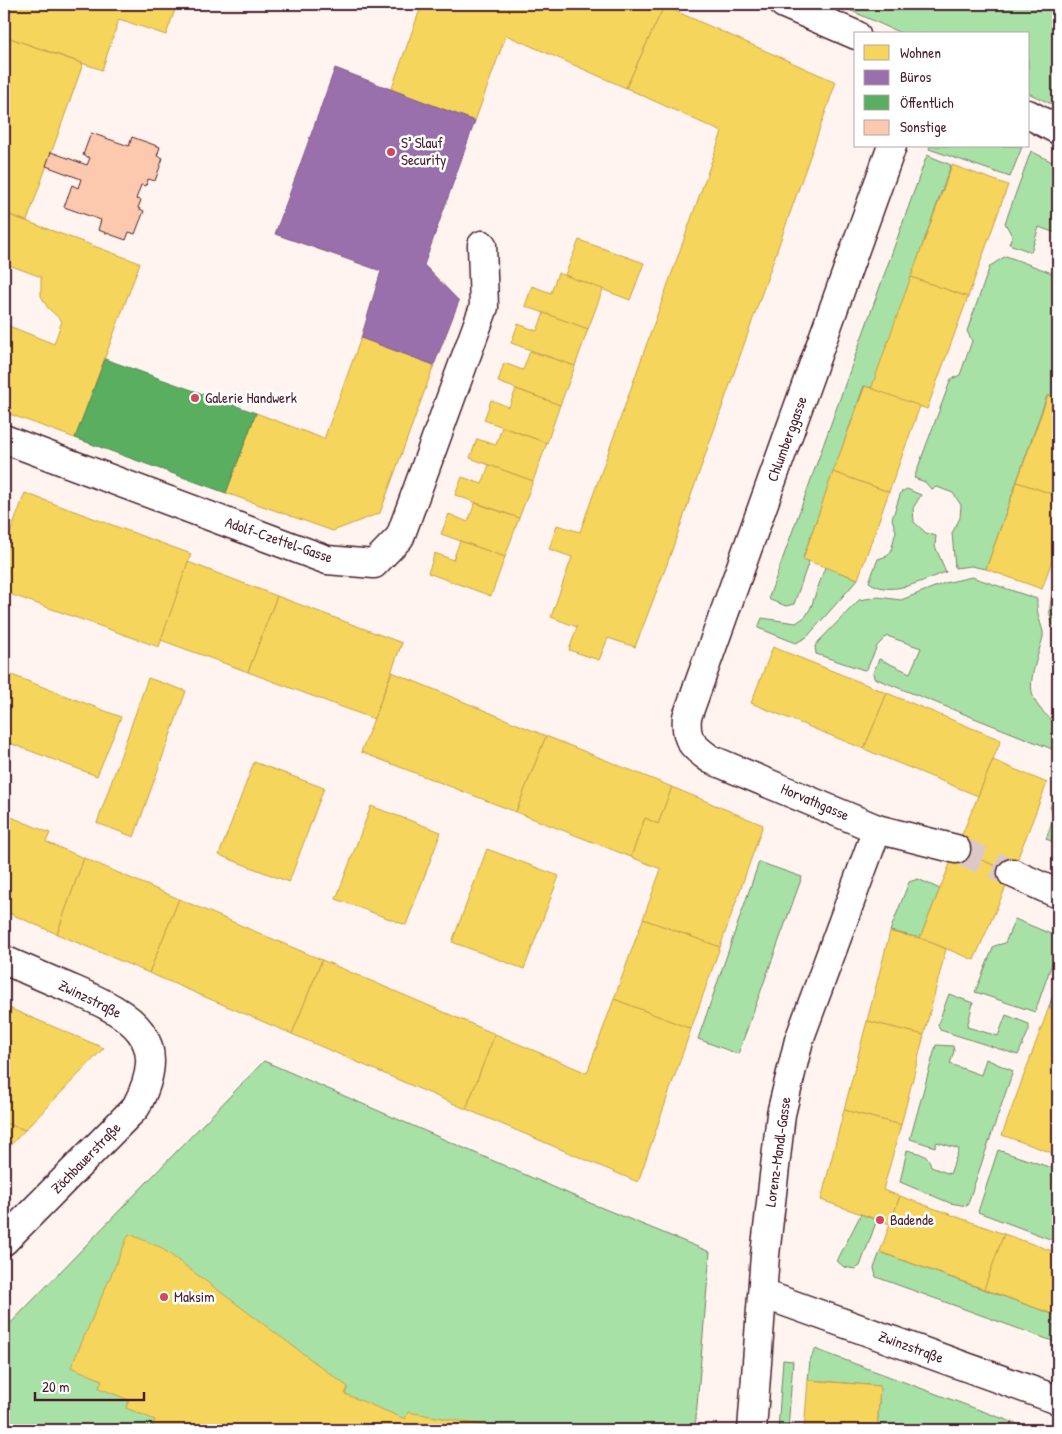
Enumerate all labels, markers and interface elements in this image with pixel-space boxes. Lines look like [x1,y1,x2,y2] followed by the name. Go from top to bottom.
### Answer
[854,32,1030,148] legend
[900,42,941,63] text: Wohnen
[900,66,931,87] text: Büros
[900,92,954,113] text: Öffentlich
[900,116,947,137] text: Sonstige
[401,132,446,170] place label: S³ Slauf Security
[385,146,397,158] marker: S³ Slauf Security
[205,387,297,408] place label: Galerie Handwerk
[189,392,201,404] marker: Galerie Handwerk
[761,393,812,484] street label: Chlumberggasse
[223,511,336,568] street label: Adolf-Czettel-Gasse
[778,778,853,825] street label: Horvathgasse
[55,974,125,1023] street label: Zwinzstraße
[759,1096,796,1208] street label: Lorenz-Mandl-Gasse
[46,1117,125,1198] street label: Zöchbauerstraße
[890,1209,934,1230] place label: Badende
[874,1214,886,1226] marker: Badende
[174,1286,214,1307] place label: Maksim
[158,1291,170,1303] marker: Maksim
[876,1325,947,1368] street label: Zwinzstraße
[35,1369,144,1401] scale bar
[42,1376,69,1397] text: 20 m

